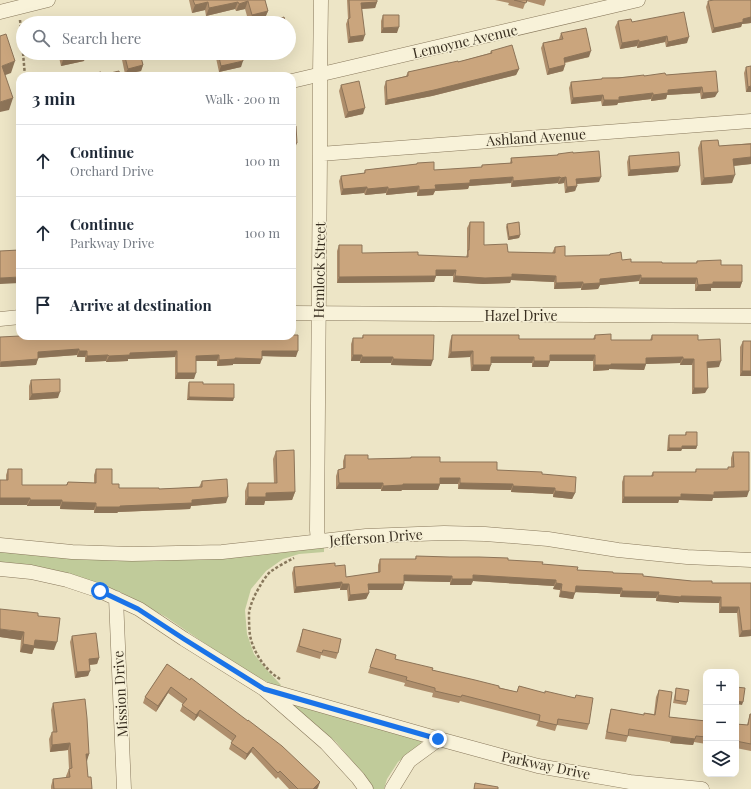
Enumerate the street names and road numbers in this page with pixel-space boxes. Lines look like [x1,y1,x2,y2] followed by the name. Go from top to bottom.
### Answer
[411,20,519,62] street label: Lemoyne Avenue
[484,124,587,150] street label: Ashland Avenue
[309,220,329,319] street label: Hemlock Street
[485,306,558,325] street label: Hazel Drive
[328,524,423,550] street label: Jefferson Drive
[108,650,132,738] street label: Mission Drive
[500,746,592,784] street label: Parkway Drive

